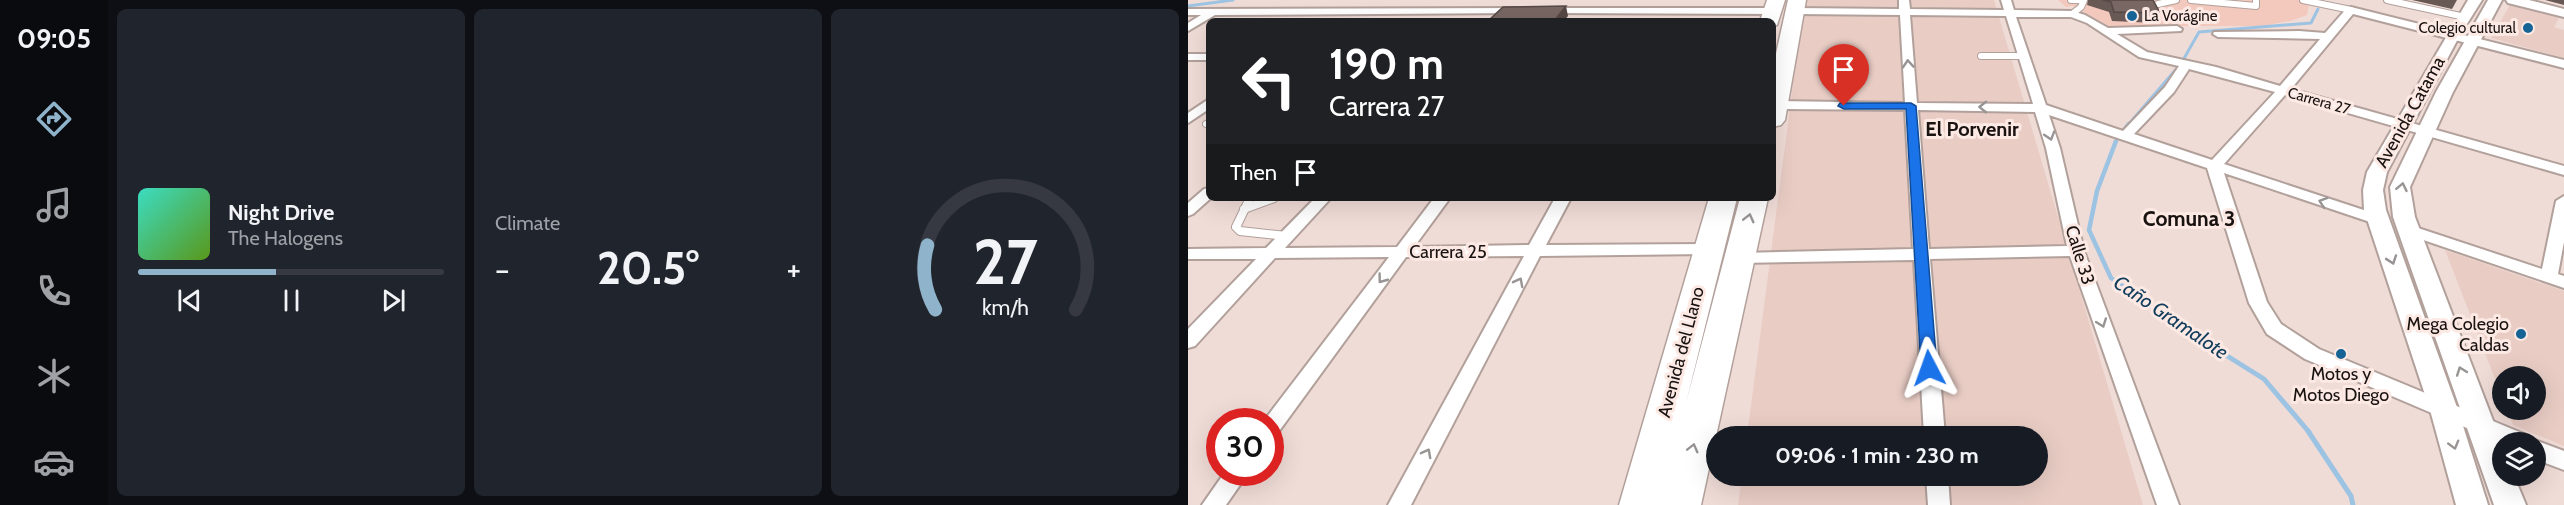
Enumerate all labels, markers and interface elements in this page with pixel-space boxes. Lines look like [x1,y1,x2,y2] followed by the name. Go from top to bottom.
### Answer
[2144,7,2218,25] place label: La Vorágine
[2125,9,2139,23] marker: La Vorágine
[2419,19,2516,37] place label: Colegio cultural
[2521,21,2535,35] marker: Colegio cultural
[17,22,91,55] text: 09:05
[1329,38,1444,90] text: 190 m
[1230,42,1308,120] icon: left
[1818,44,1869,106] pin
[2370,52,2450,171] street label: Avenida Catama
[1827,53,1860,86] icon: arrive
[1902,59,1915,68] one-way arrow
[2286,84,2353,119] street label: Carrera 27
[1329,90,1444,123] text: Carrera 27
[33,98,75,140] icon: directions
[1978,101,1987,113] one-way arrow
[1925,117,2019,141] district label: El Porvenir
[2042,130,2055,141] one-way arrow
[1289,156,1322,189] icon: arrive
[1230,159,1277,186] text: Then
[2395,182,2408,192] one-way arrow
[33,184,75,226] icon: music
[2318,196,2329,209] one-way arrow
[228,199,334,226] text: Night Drive
[2143,206,2235,231] district label: Comuna 3
[495,211,560,235] text: Climate
[1742,213,1755,223] one-way arrow
[2061,223,2099,287] street label: Calle 33
[973,224,1038,300] text: 27
[228,226,343,250] text: The Halogens
[597,241,699,295] text: 20.5°
[1409,241,1487,263] street label: Carrera 25
[495,249,510,289] text: −
[786,249,801,289] text: +
[2385,254,2398,265] one-way arrow
[33,270,75,312] icon: phone
[2109,270,2233,364] water label: Caño Gramalote
[1379,272,1390,283] one-way arrow
[1512,277,1523,288] one-way arrow
[173,284,206,317] icon: previous
[275,284,308,317] icon: pause
[377,284,410,317] icon: next
[1653,284,1709,420] street label: Avenida del Llano
[982,294,1028,320] text: km/h
[2407,313,2509,356] place label: Mega Colegio Caldas
[2095,317,2108,328] one-way arrow
[2514,327,2528,341] marker: Mega Colegio Caldas
[1897,336,1961,400] position arrow
[2334,347,2348,361] marker: Motos y Motos Diego
[33,355,75,397] icon: climate
[2293,363,2389,406] place label: Motos y Motos Diego
[2456,366,2469,377] one-way arrow
[2492,366,2546,486] map controls
[2492,366,2546,420] button: sound
[1206,408,1284,486] speed limit sign: 30
[2492,432,2546,486] button: layers
[2447,439,2459,449] one-way arrow
[33,441,75,483] icon: car
[1775,442,1979,469] text: 09:06 · 1 min · 230 m
[1686,443,1699,453] one-way arrow
[1420,449,1431,460] one-way arrow

